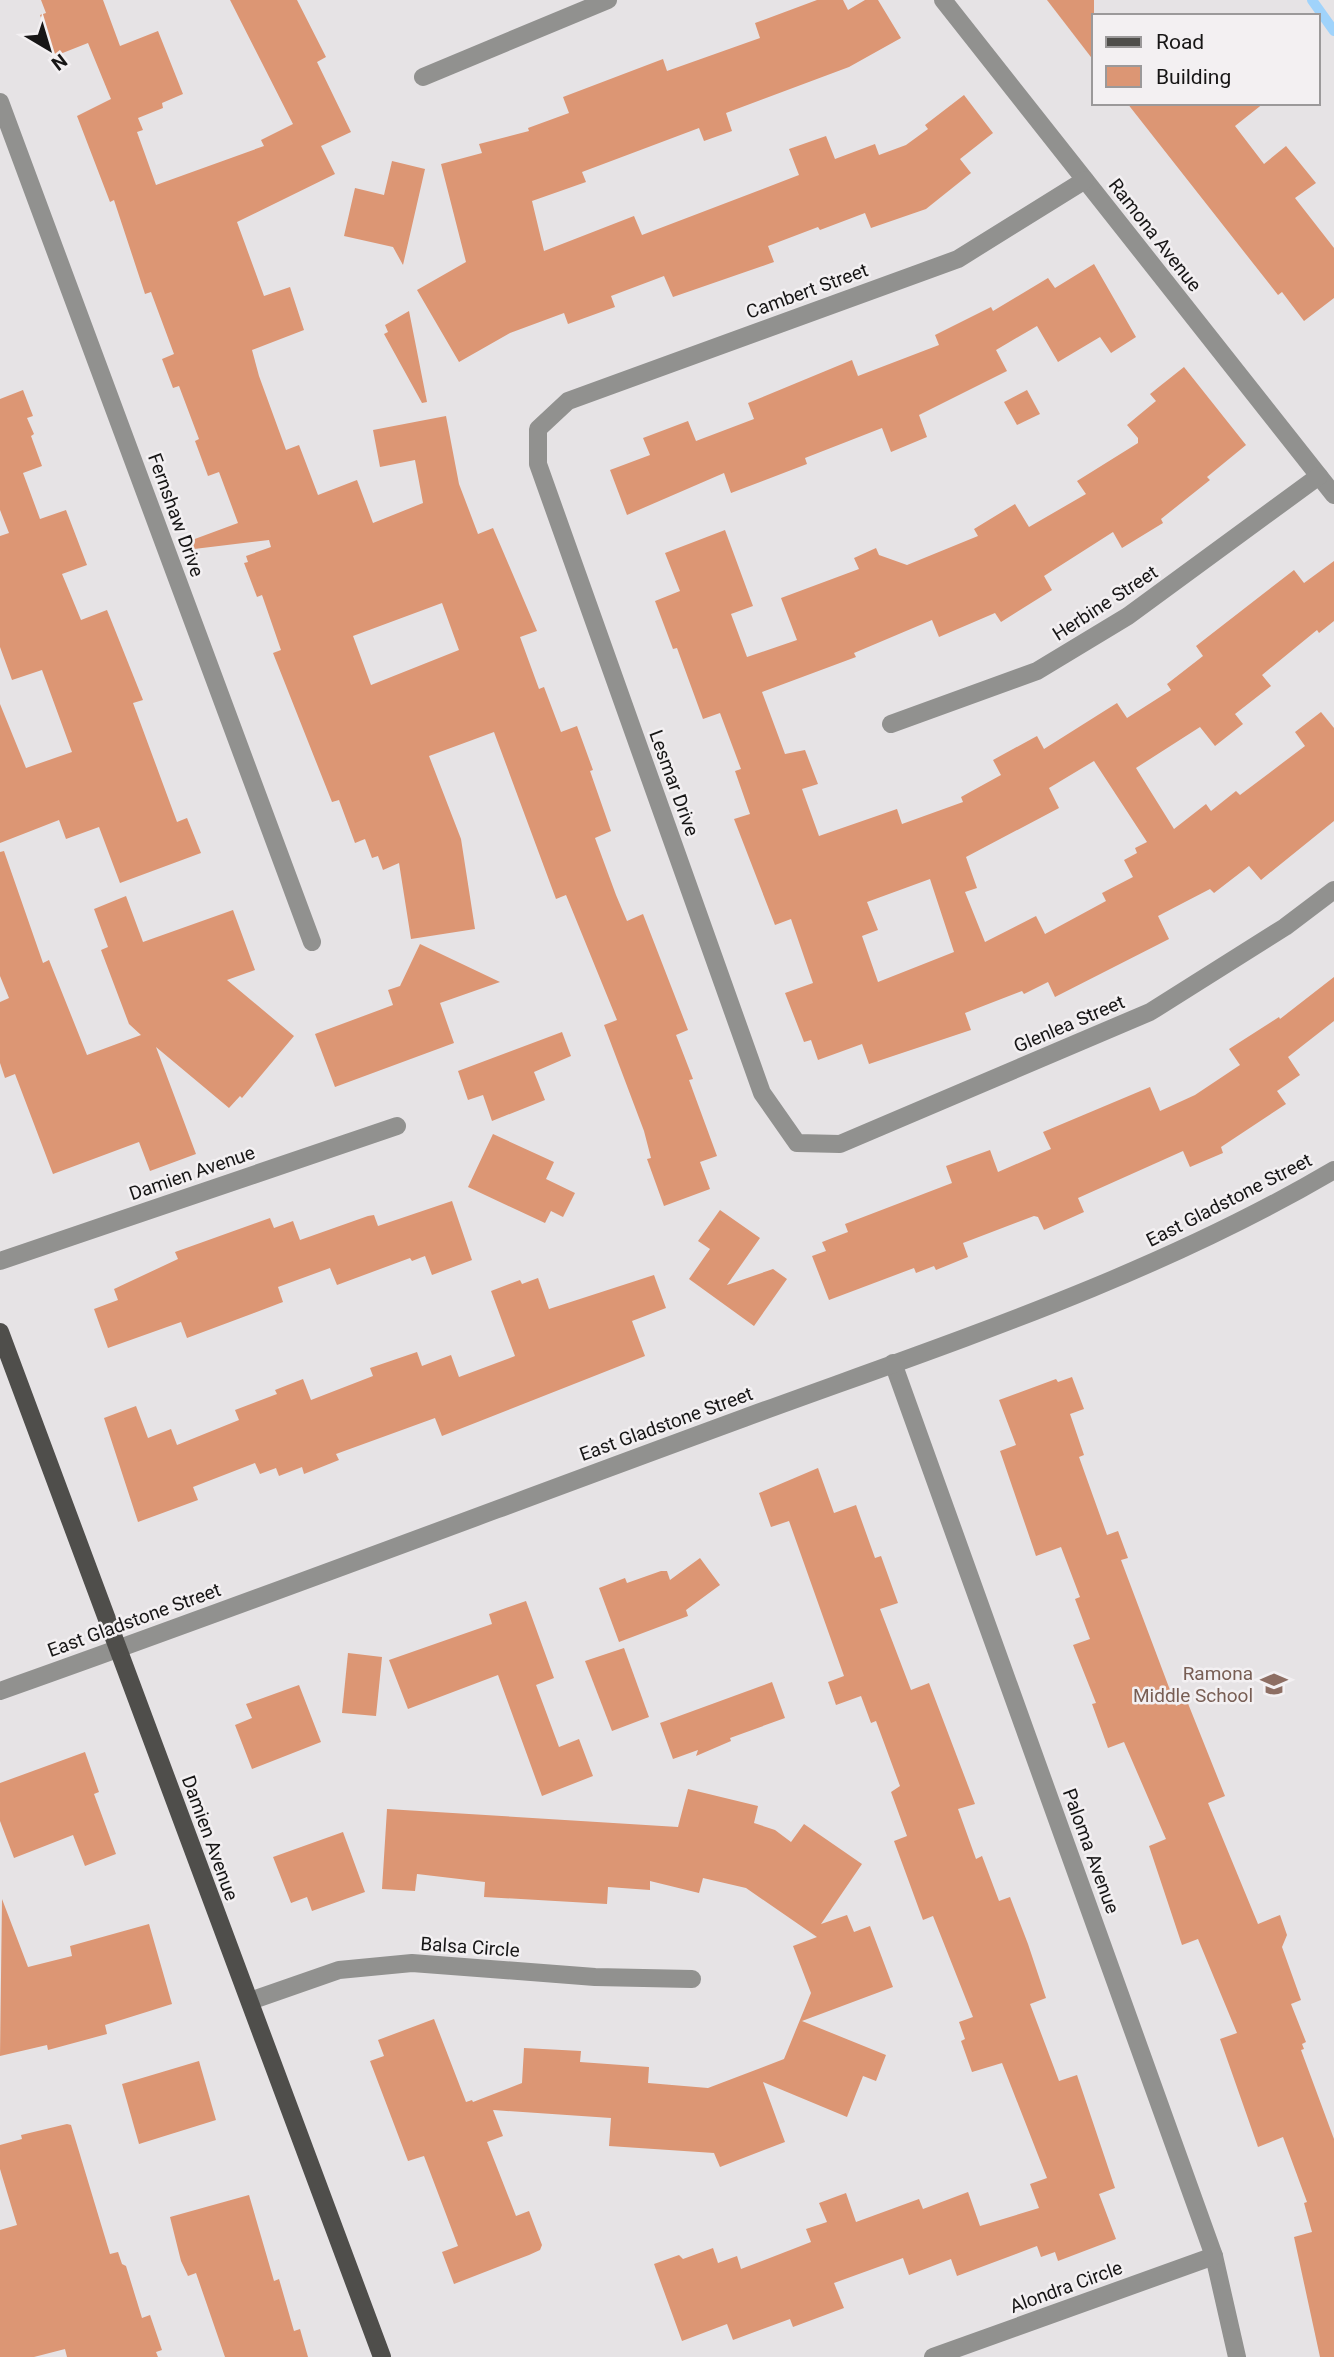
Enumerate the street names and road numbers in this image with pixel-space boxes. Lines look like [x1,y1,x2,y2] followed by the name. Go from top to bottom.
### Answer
[1104,174,1206,296] street label: Ramona Avenue
[743,258,871,324] street label: Cambert Street
[143,450,209,580] street label: Fernshaw Drive
[1048,560,1162,646] street label: Herbine Street
[644,727,704,839] street label: Lesmar Drive
[1010,990,1128,1058] street label: Glenlea Street
[126,1141,258,1205] street label: Damien Avenue
[1142,1148,1316,1252] street label: East Gladstone Street
[576,1382,756,1466] street label: East Gladstone Street
[44,1578,224,1662] street label: East Gladstone Street
[177,1772,243,1904] street label: Damien Avenue
[1058,1785,1124,1917] street label: Paloma Avenue
[420,1932,520,1962] street label: Balsa Circle
[1007,2256,1125,2318] street label: Alondra Circle

